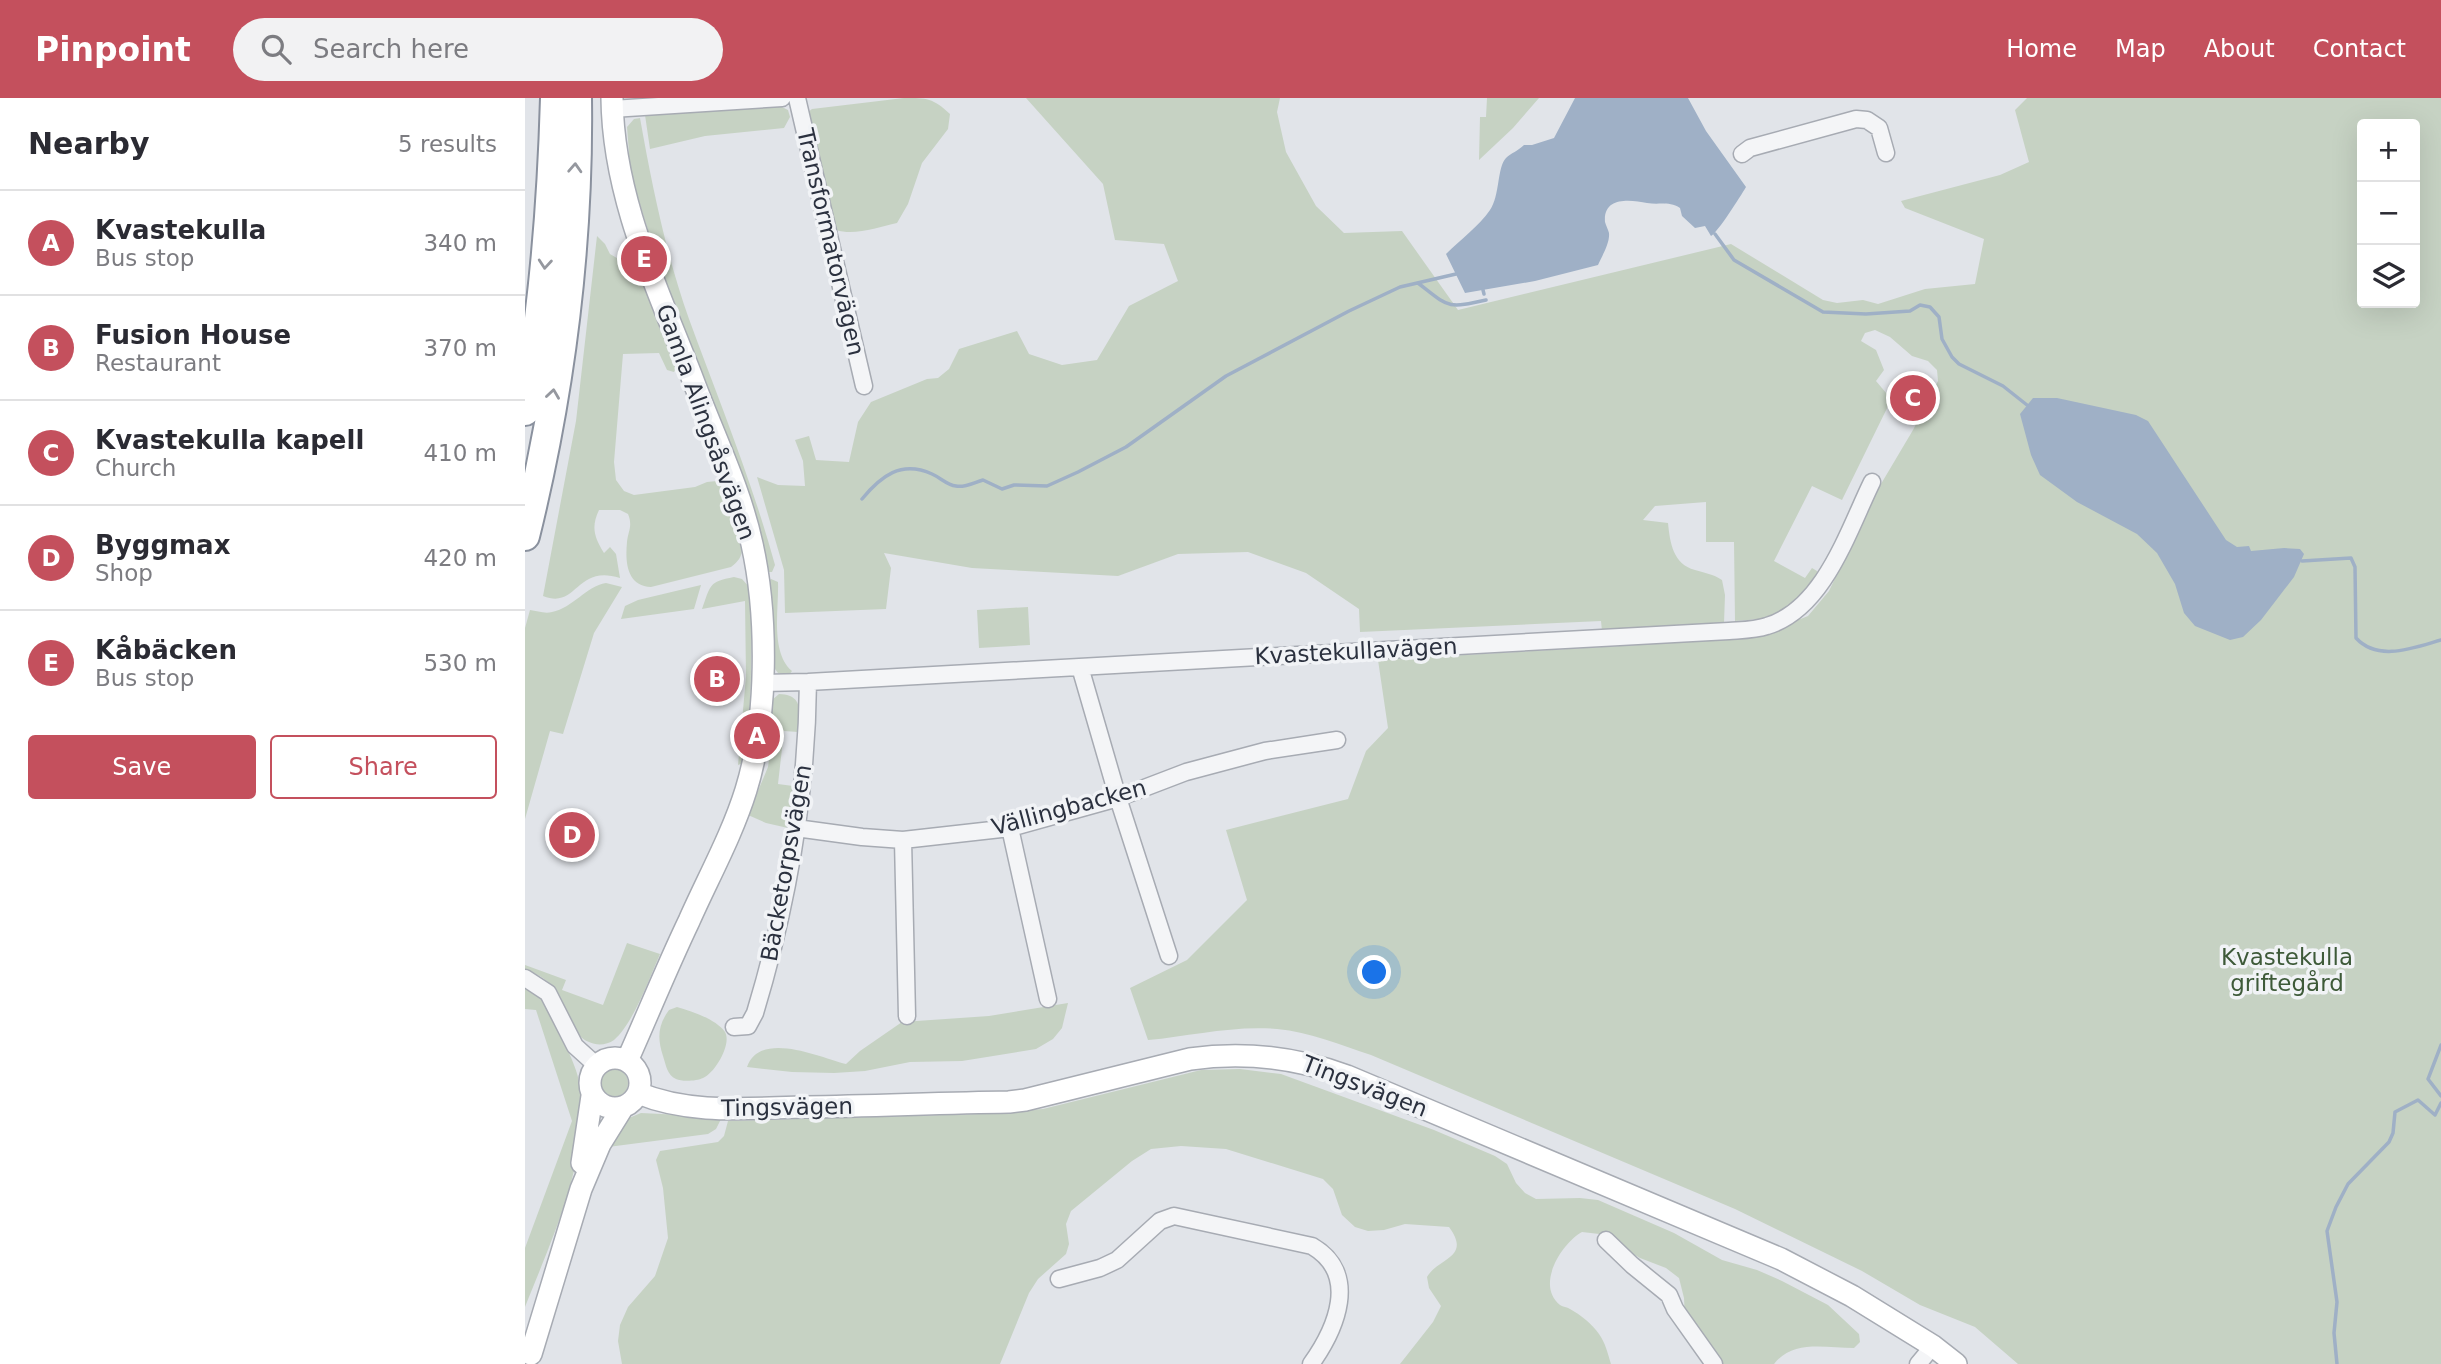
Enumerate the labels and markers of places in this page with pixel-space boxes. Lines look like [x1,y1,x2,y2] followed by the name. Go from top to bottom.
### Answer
[621,233,667,285] pin: E
[1890,372,1936,424] pin: C
[694,653,740,705] pin: B
[734,710,780,762] pin: A
[549,809,595,861] pin: D

